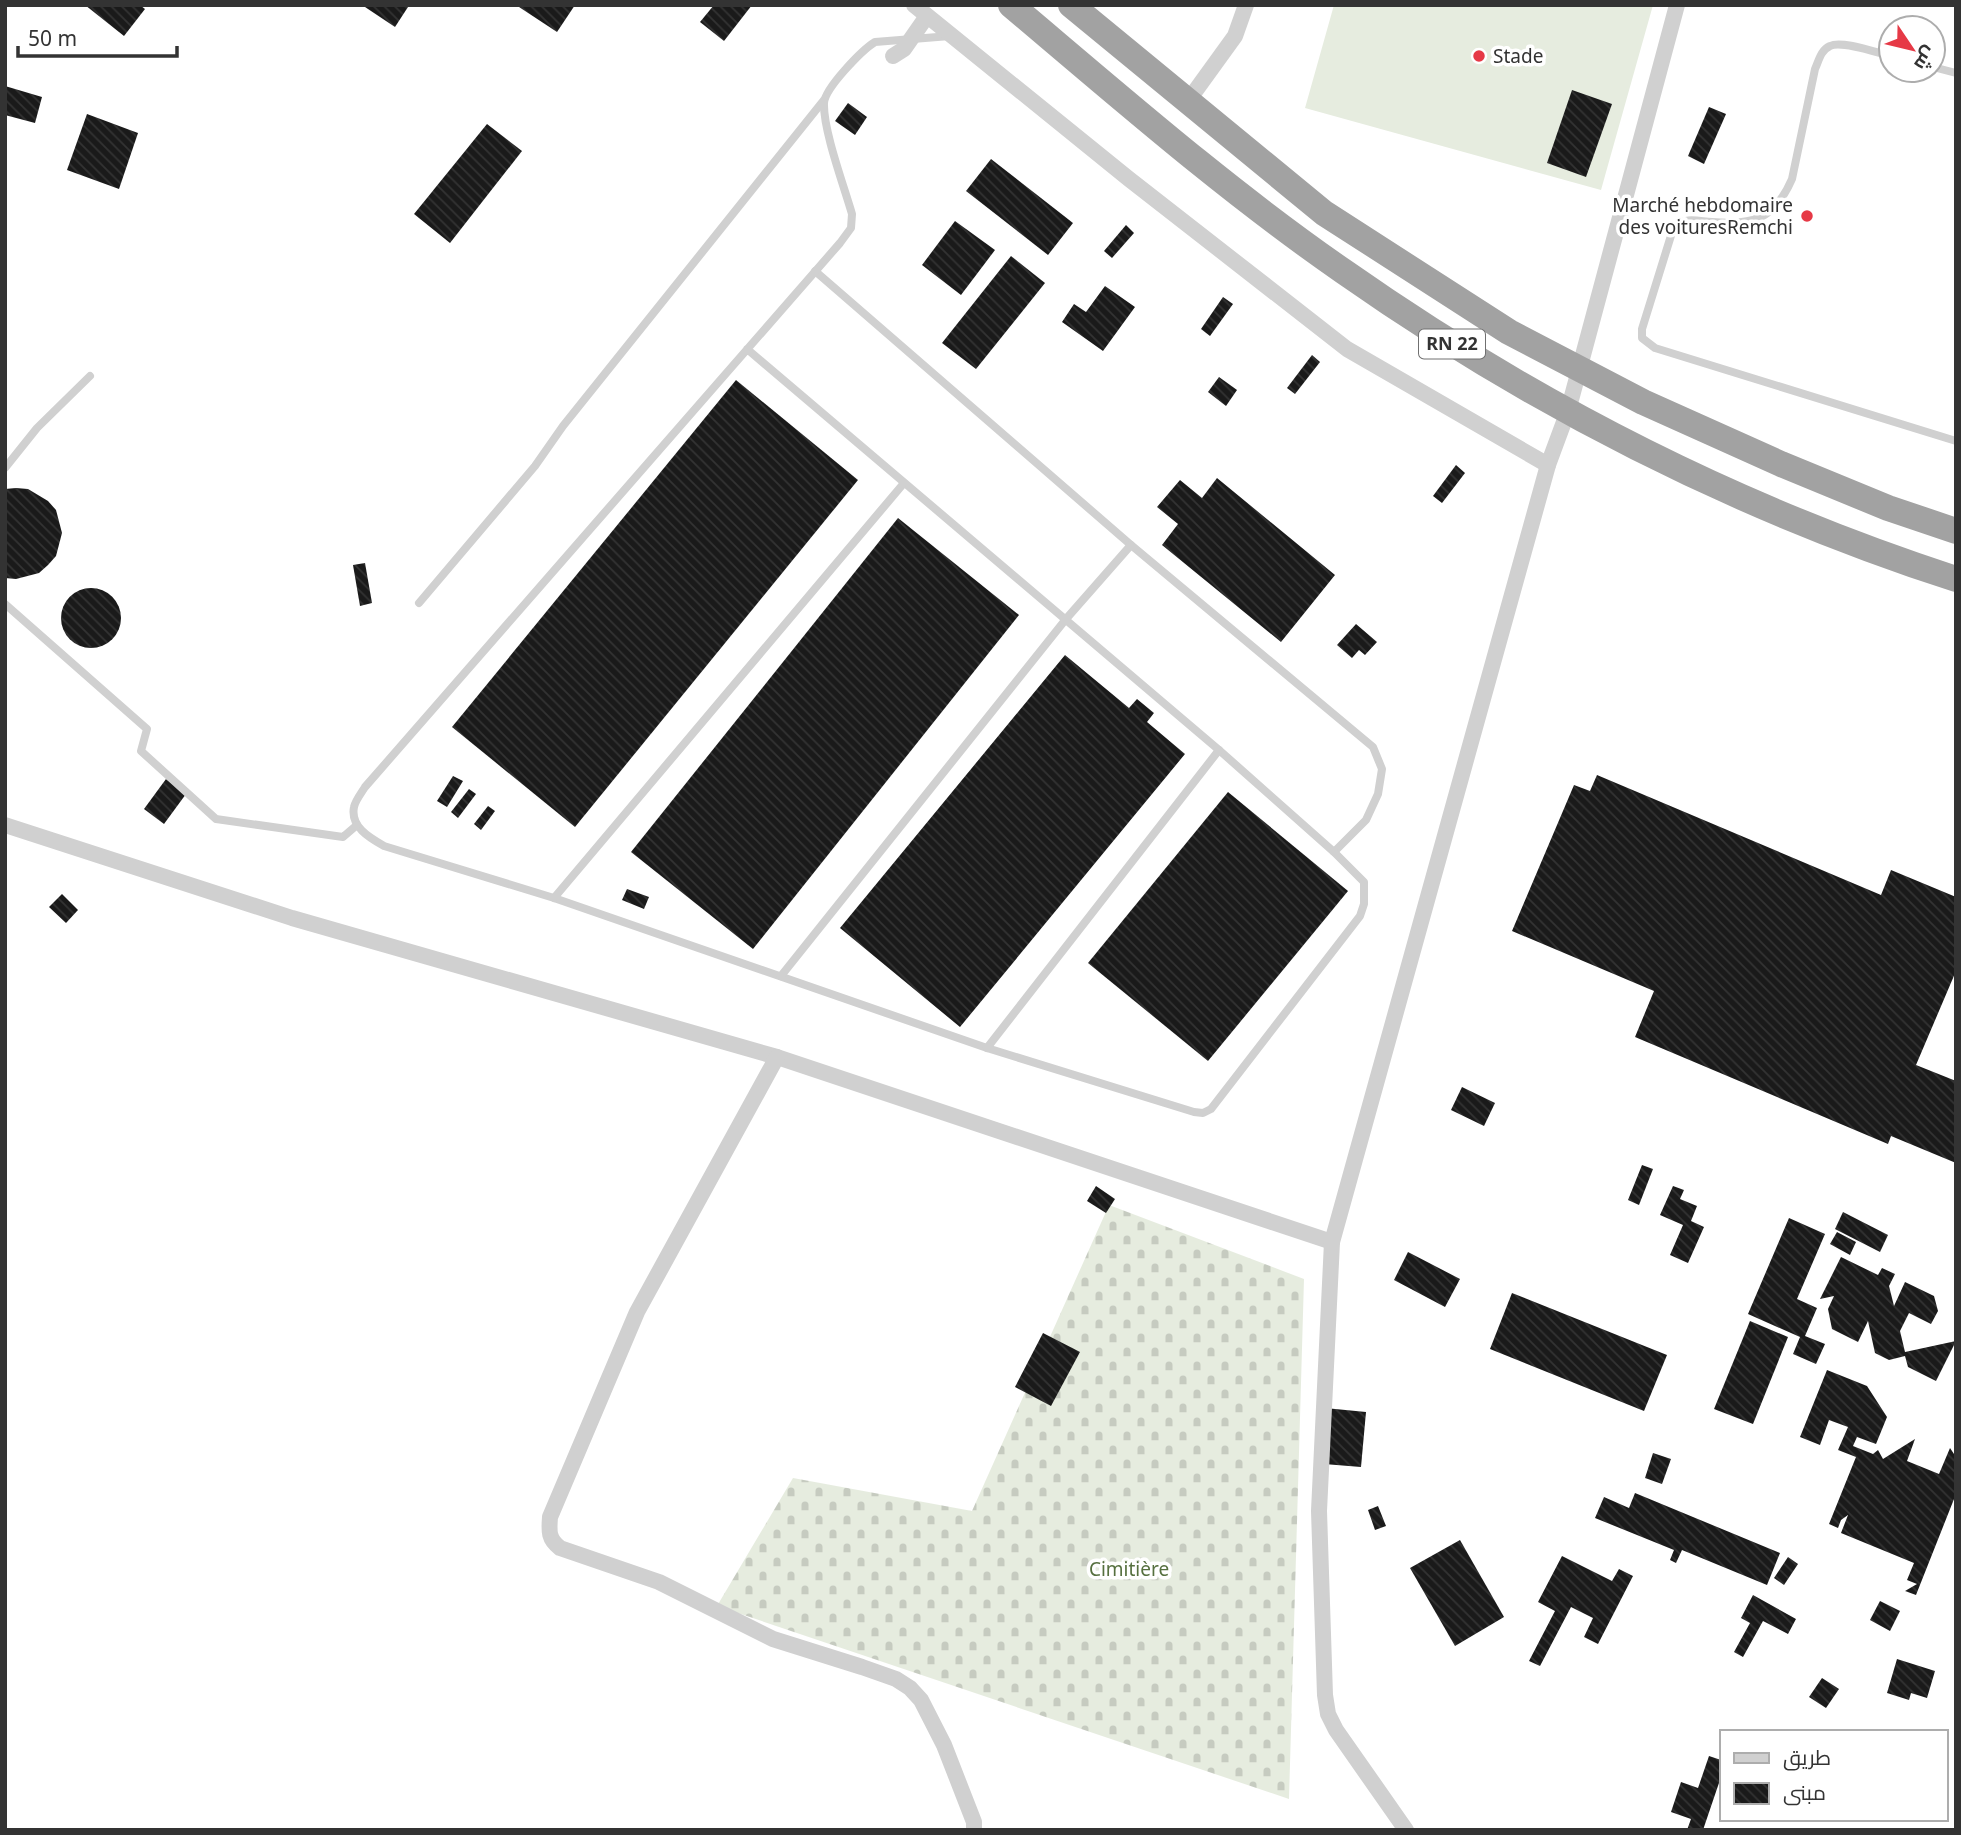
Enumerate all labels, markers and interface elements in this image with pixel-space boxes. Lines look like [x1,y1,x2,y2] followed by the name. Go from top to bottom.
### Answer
[18,14,177,58] scale bar
[1877,14,1947,84] north arrow
[28,24,77,52] text: 50 m
[1908,41,1944,76] text: ش
[1493,43,1543,69] place label: Stade
[1471,48,1487,64] marker: Stade
[1612,192,1793,240] place label: Marché hebdomaire des voituresRemchi
[1799,208,1815,224] marker: Marché hebdomaire des voituresRemchi
[1419,330,1485,358] road number: RN 22
[1089,1556,1169,1582] park label: Cimitière
[1720,1730,1947,1821] legend
[1783,1743,1831,1771] text: طريق
[1783,1778,1826,1806] text: مبنى

